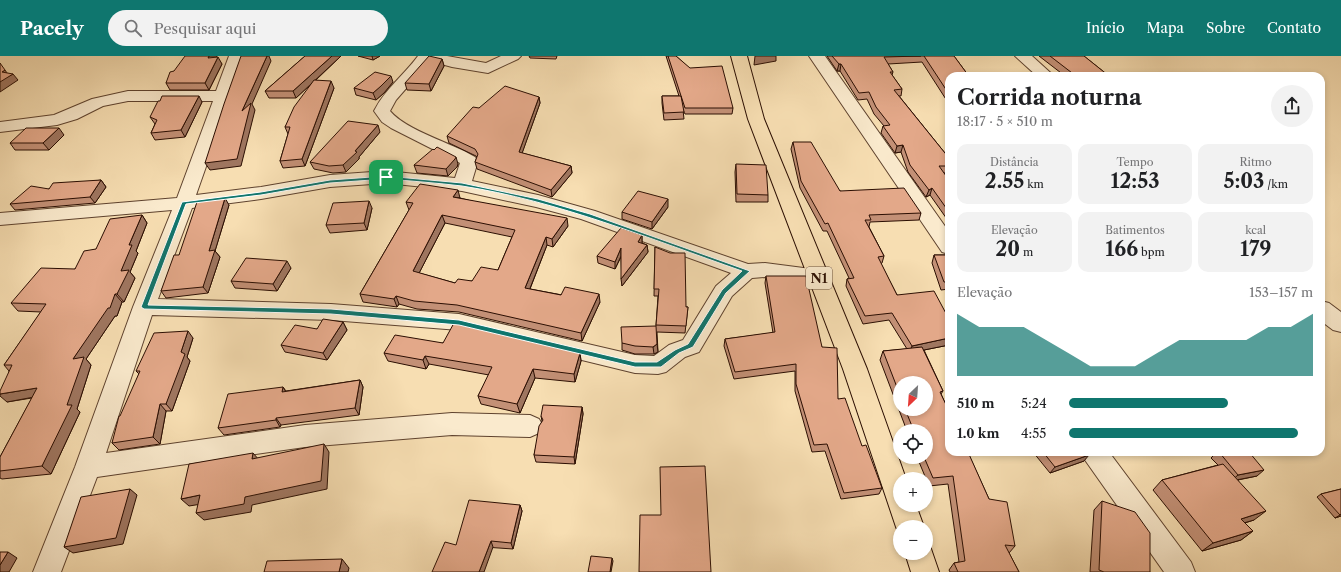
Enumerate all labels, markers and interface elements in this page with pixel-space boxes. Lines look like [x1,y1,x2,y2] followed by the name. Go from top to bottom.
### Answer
[108,10,388,46] search box
[20,17,84,40] text: Pacely
[122,17,144,39] icon: search
[154,19,256,38] text: Pesquisar aqui
[1086,19,1125,37] text: Início
[1147,19,1184,37] text: Mapa
[1206,19,1245,37] text: Sobre
[1267,19,1321,37] text: Contato
[957,84,1142,111] text: Corrida noturna
[1271,85,1313,127] button: share
[957,113,1053,129] text: 18:17 · 5 × 510 m
[990,155,1039,169] text: Distância
[1116,155,1154,169] text: Tempo
[1240,155,1272,169] text: Ritmo
[369,160,403,194] pin
[375,166,397,188] icon: arrive
[985,169,1024,193] text: 2.55
[1110,169,1160,193] text: 12:53
[1223,169,1264,193] text: 5:03
[1024,177,1044,191] text: km
[1264,177,1288,191] text: /km
[991,223,1038,237] text: Elevação
[1105,223,1165,237] text: Batimentos
[1245,223,1266,237] text: kcal
[995,237,1020,261] text: 20
[1105,237,1138,261] text: 166
[1240,237,1271,261] text: 179
[1020,245,1033,259] text: m
[1138,245,1165,259] text: bpm
[806,267,832,289] road number: N1
[957,284,1012,300] text: Elevação
[1249,284,1313,300] text: 153–157 m
[893,376,933,416] north arrow
[893,376,933,560] map controls
[957,395,994,411] text: 510 m
[1021,395,1047,411] text: 5:24
[893,424,933,464] button: locate
[957,425,999,441] text: 1.0 km
[1021,425,1046,441] text: 4:55
[893,472,933,512] button: +
[893,520,933,560] button: −

